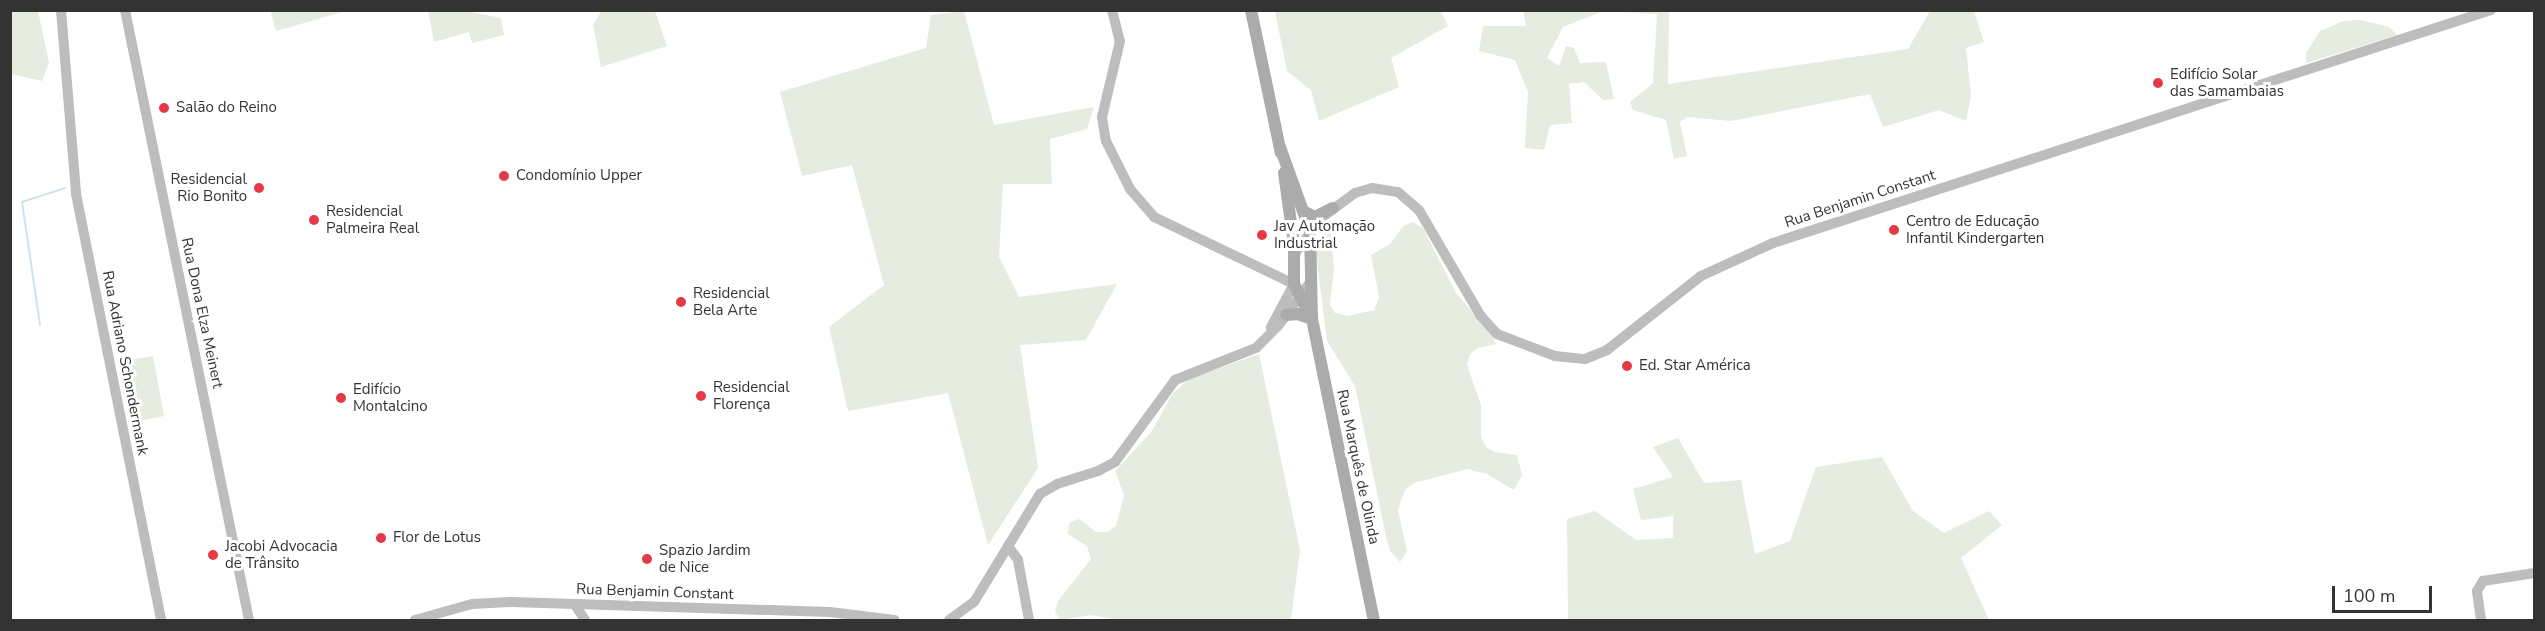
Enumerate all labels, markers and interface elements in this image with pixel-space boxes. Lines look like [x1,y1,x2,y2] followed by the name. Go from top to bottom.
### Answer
[2170,65,2284,100] place label: Edifício Solar das Samambaias
[2151,76,2165,90] marker: Edifício Solar das Samambaias
[176,99,277,117] place label: Salão do Reino
[157,101,171,115] marker: Salão do Reino
[1782,166,1938,232] street label: Rua Benjamin Constant
[516,167,642,185] place label: Condomínio Upper
[497,169,511,183] marker: Condomínio Upper
[170,170,247,205] place label: Residencial Rio Bonito
[252,181,266,195] marker: Residencial Rio Bonito
[326,202,419,237] place label: Residencial Palmeira Real
[1906,212,2044,247] place label: Centro de Educação Infantil Kindergarten
[307,213,321,227] marker: Residencial Palmeira Real
[1274,217,1375,252] place label: Jav Automação Industrial
[1887,223,1901,237] marker: Centro de Educação Infantil Kindergarten
[1255,228,1269,242] marker: Jav Automação Industrial
[177,236,227,390] street label: Rua Dona Elza Meinert
[98,269,152,457] street label: Rua Adriano Schondermank
[693,284,770,319] place label: Residencial Bela Arte
[674,295,688,309] marker: Residencial Bela Arte
[1639,357,1751,375] place label: Ed. Star América
[1620,359,1634,373] marker: Ed. Star América
[713,378,790,413] place label: Residencial Florença
[353,380,428,415] place label: Edifício Montalcino
[1333,388,1383,546] street label: Rua Marquês de Olinda
[694,389,708,403] marker: Residencial Florença
[334,391,348,405] marker: Edifício Montalcino
[393,529,481,547] place label: Flor de Lotus
[374,531,388,545] marker: Flor de Lotus
[225,537,338,572] place label: Jacobi Advocacia de Trânsito
[659,541,751,576] place label: Spazio Jardim de Nice
[206,548,220,562] marker: Jacobi Advocacia de Trânsito
[640,552,654,566] marker: Spazio Jardim de Nice
[2335,574,2436,612] scale bar
[576,580,734,604] street label: Rua Benjamin Constant
[2343,584,2395,608] text: 100 m

